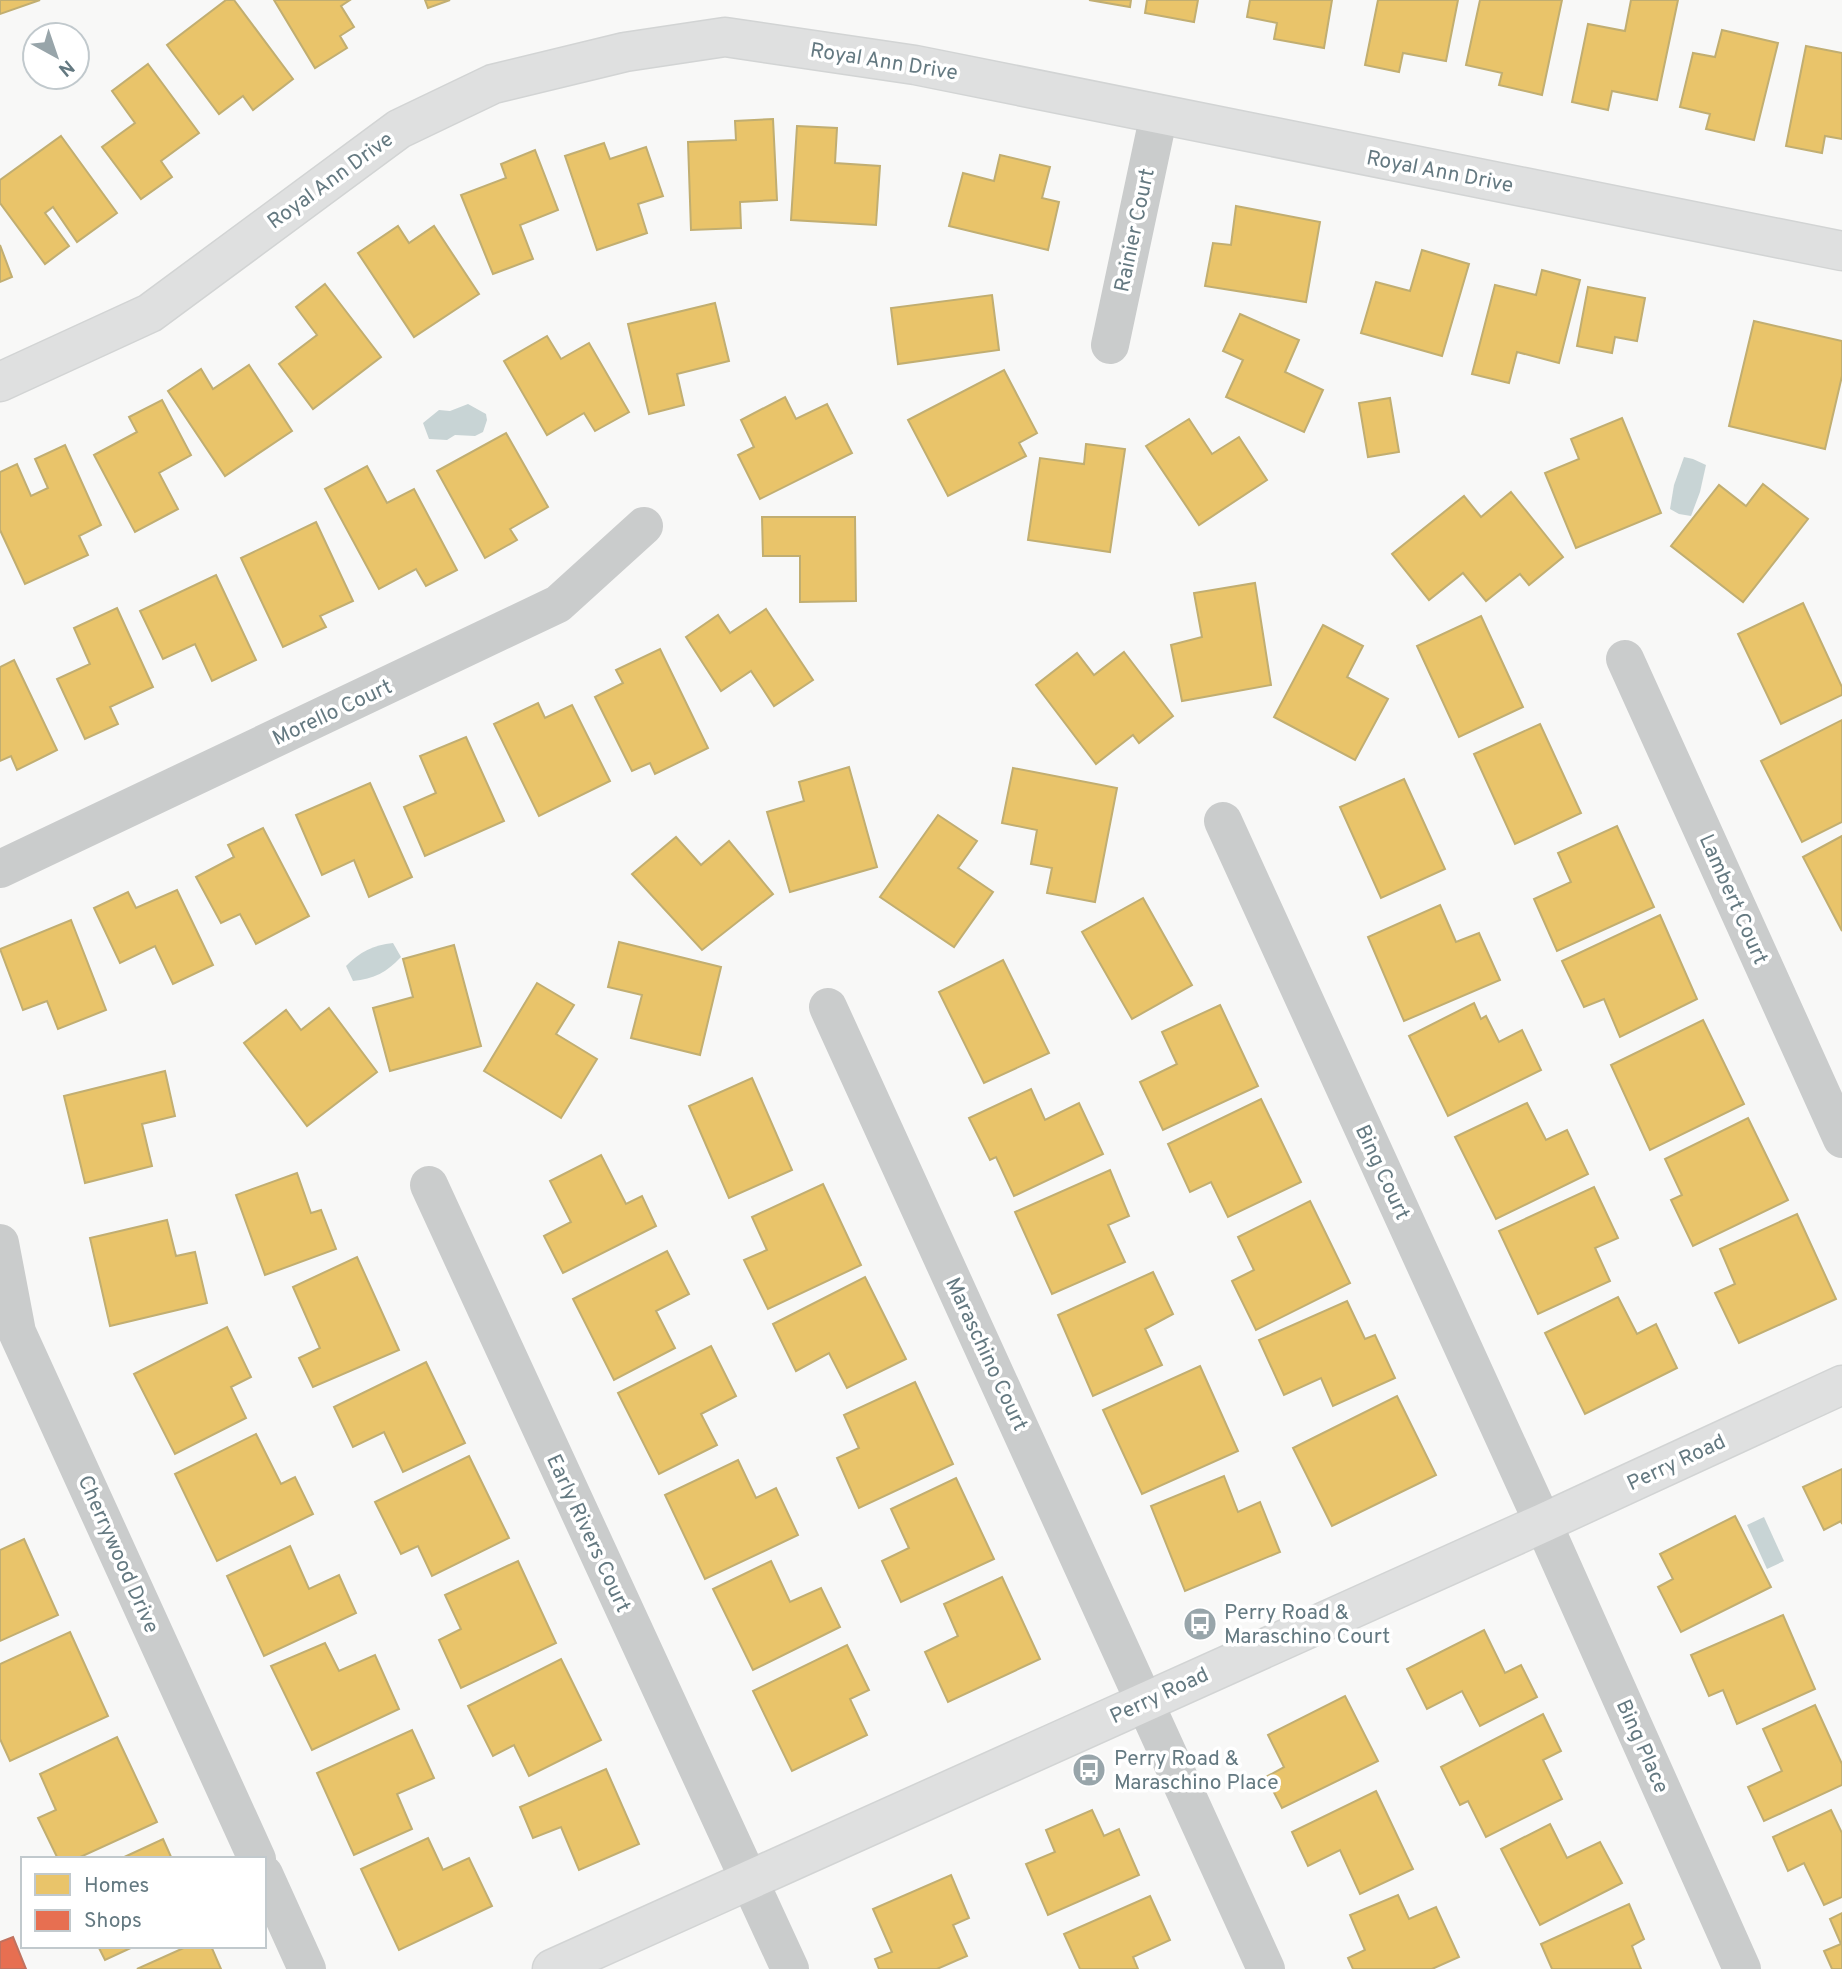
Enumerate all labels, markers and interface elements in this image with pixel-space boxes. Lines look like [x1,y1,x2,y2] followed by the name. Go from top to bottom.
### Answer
[21,21,91,91] north arrow
[808,37,960,87] street label: Royal Ann Drive
[53,54,79,81] text: N
[263,126,399,236] street label: Royal Ann Drive
[1364,145,1516,200] street label: Royal Ann Drive
[1109,166,1162,295] street label: Rainier Court
[268,674,397,753] street label: Morello Court
[1692,830,1773,969] street label: Lambert Court
[1348,1121,1415,1224] street label: Bing Court
[938,1274,1033,1436] street label: Maraschino Court
[1623,1429,1730,1498] street label: Perry Road
[539,1450,636,1617] street label: Early Rivers Court
[71,1471,165,1638] street label: Cherrywood Drive
[1224,1600,1390,1651] place label: Perry Road & Maraschino Court
[1181,1605,1219,1643] bus stop icon: Perry Road & Maraschino Court
[1106,1662,1213,1731] street label: Perry Road
[1609,1695,1674,1798] street label: Bing Place
[1114,1746,1279,1797] place label: Perry Road & Maraschino Place
[1070,1751,1108,1789] bus stop icon: Perry Road & Maraschino Place
[21,1857,266,1948] legend
[84,1873,149,1900] text: Homes
[84,1908,142,1935] text: Shops

